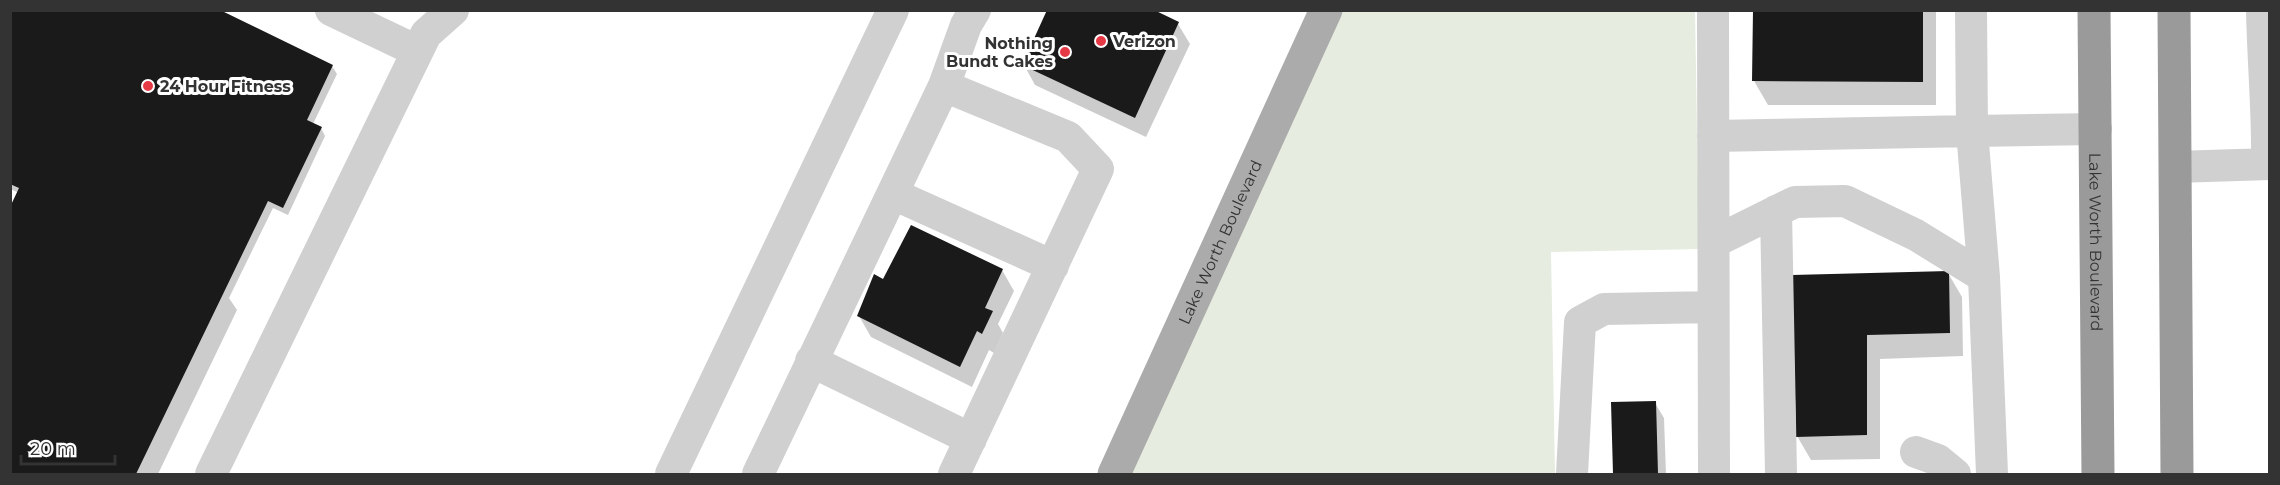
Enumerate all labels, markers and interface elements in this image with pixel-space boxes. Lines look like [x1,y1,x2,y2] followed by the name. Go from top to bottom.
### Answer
[1112,32,1176,51] place label: Verizon
[946,34,1053,71] place label: Nothing Bundt Cakes
[1094,34,1108,48] marker: Verizon
[1058,45,1072,59] marker: Nothing Bundt Cakes
[160,77,291,96] place label: 24 Hour Fitness
[141,79,155,93] marker: 24 Hour Fitness
[2085,153,2106,331] street label: Lake Worth Boulevard
[1175,157,1266,328] street label: Lake Worth Boulevard
[21,428,116,466] scale bar
[30,438,76,460] text: 20 m

